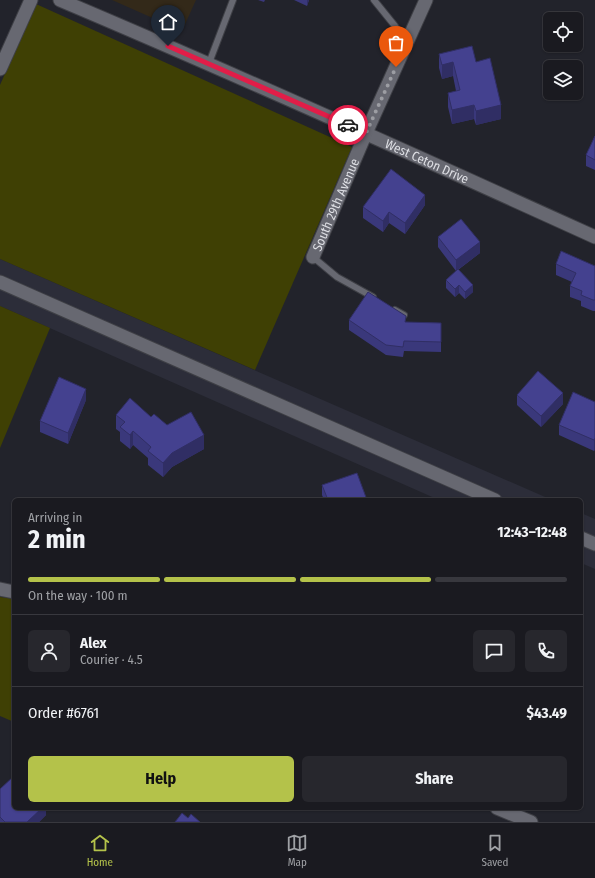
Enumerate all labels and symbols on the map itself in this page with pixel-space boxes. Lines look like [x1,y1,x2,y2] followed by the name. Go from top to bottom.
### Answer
[151,5,185,46] pin
[379,26,413,67] pin
[328,105,368,145] courier
[383,136,471,187] street label: West Ceton Drive
[309,156,362,254] street label: South 29th Avenue

